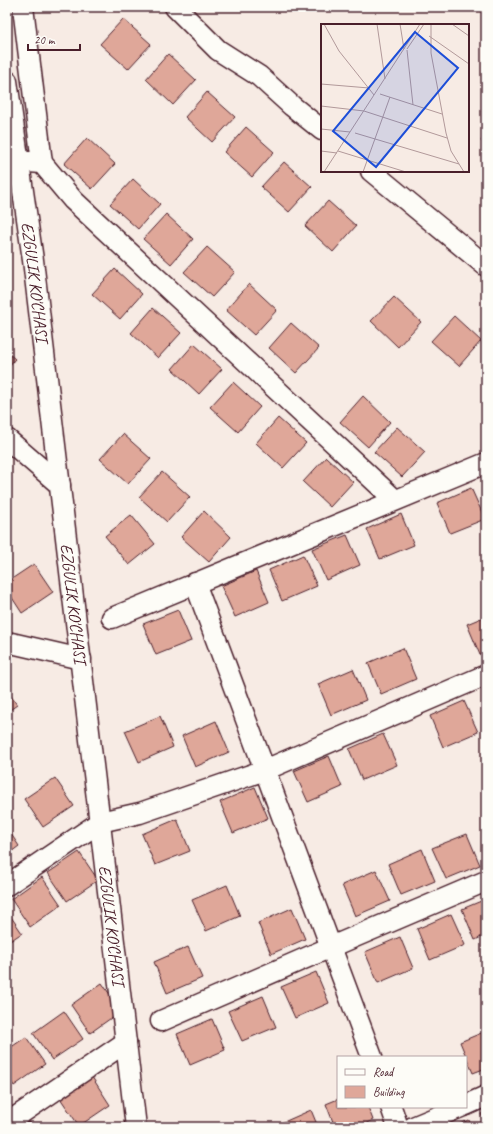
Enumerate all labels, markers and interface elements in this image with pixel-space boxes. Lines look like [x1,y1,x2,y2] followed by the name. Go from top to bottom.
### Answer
[321,24,469,172] inset map
[28,26,80,52] scale bar
[34,32,56,48] text: 20 m
[17,221,53,347] street label: EZGULIK KO'CHASI
[56,543,91,669] street label: EZGULIK KO'CHASI
[94,864,130,991] street label: EZGULIK KO'CHASI
[337,1056,467,1108] legend
[373,1064,395,1080] text: Road
[373,1084,405,1100] text: Building

